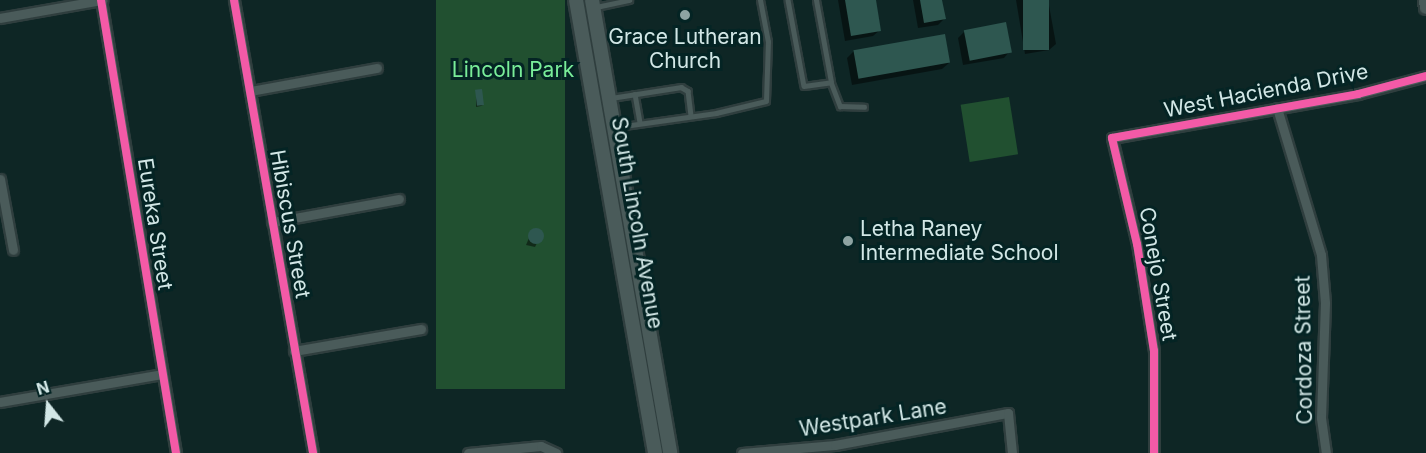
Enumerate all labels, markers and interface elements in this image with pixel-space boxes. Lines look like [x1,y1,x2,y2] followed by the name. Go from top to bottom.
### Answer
[678,8,692,22] marker: Grace Lutheran Church
[608,24,762,74] place label: Grace Lutheran Church
[452,57,574,83] park label: Lincoln Park
[1162,59,1370,123] street label: West Hacienda Drive
[606,115,668,331] street label: South Lincoln Avenue
[265,148,315,300] street label: Hibiscus Street
[132,156,178,292] street label: Eureka Street
[1134,205,1182,343] street label: Conejo Street
[860,216,1059,266] place label: Letha Raney Intermediate School
[841,234,855,248] marker: Letha Raney Intermediate School
[1290,275,1318,425] street label: Cordoza Street
[18,375,78,435] north arrow
[34,376,51,399] text: N
[798,394,948,442] street label: Westpark Lane

